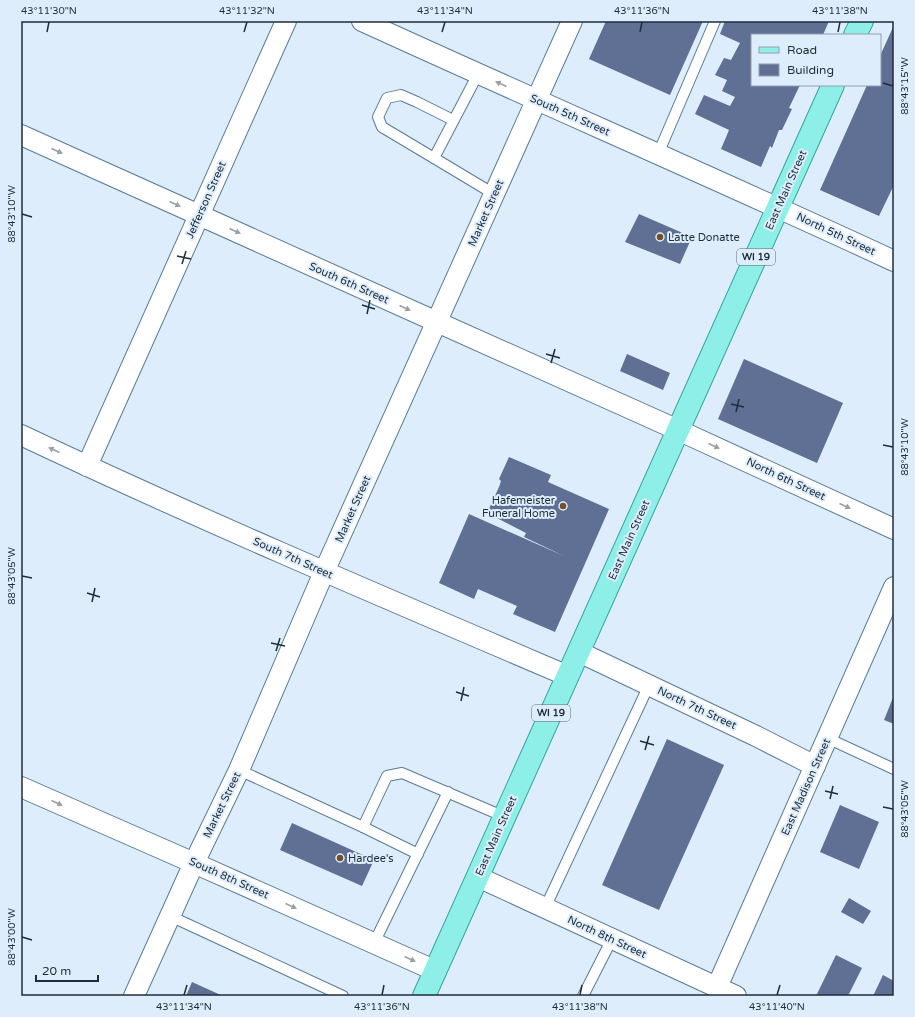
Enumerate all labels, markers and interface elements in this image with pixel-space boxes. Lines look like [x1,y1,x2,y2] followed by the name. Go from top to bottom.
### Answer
[21,5,77,17] text: 43°11'30"N
[219,5,275,17] text: 43°11'32"N
[417,5,473,17] text: 43°11'34"N
[614,5,670,17] text: 43°11'36"N
[812,5,868,17] text: 43°11'38"N
[751,34,881,86] legend
[787,43,817,57] text: Road
[899,57,911,115] text: 88°43'15"W
[787,63,834,77] text: Building
[495,81,507,87] one-way arrow
[528,92,612,138] street label: South 5th Street
[51,148,62,154] one-way arrow
[763,148,809,232] street label: East Main Street
[183,159,229,241] street label: Jefferson Street
[465,178,507,248] street label: Market Street
[6,185,18,243] text: 88°43'10"W
[170,201,181,207] one-way arrow
[795,210,877,258] street label: North 5th Street
[229,228,241,234] one-way arrow
[668,231,740,244] place label: Latte Donatte
[655,232,665,242] marker: Latte Donatte
[737,249,775,265] road number: WI 19
[307,260,391,306] street label: South 6th Street
[399,305,411,311] one-way arrow
[899,418,911,476] text: 88°43'10"W
[708,443,720,449] one-way arrow
[48,447,60,453] one-way arrow
[745,455,827,503] street label: North 6th Street
[332,474,374,544] street label: Market Street
[482,494,556,520] place label: Hafemeister Funeral Home
[606,498,652,582] street label: East Main Street
[558,501,568,511] marker: Hafemeister Funeral Home
[839,503,850,509] one-way arrow
[251,535,335,581] street label: South 7th Street
[6,547,18,605] text: 88°43'05"W
[656,684,738,732] street label: North 7th Street
[532,705,570,721] road number: WI 19
[779,736,833,838] street label: East Madison Street
[200,770,244,840] street label: Market Street
[899,780,911,838] text: 88°43'05"W
[473,794,519,878] street label: East Main Street
[51,800,62,806] one-way arrow
[348,852,394,865] place label: Hardee's
[335,853,345,863] marker: Hardee's
[187,855,271,901] street label: South 8th Street
[285,903,297,909] one-way arrow
[6,908,18,966] text: 88°43'00"W
[566,913,648,961] street label: North 8th Street
[404,956,415,962] one-way arrow
[36,957,98,983] scale bar
[42,964,71,978] text: 20 m
[156,1001,212,1013] text: 43°11'34"N
[354,1001,410,1013] text: 43°11'36"N
[552,1001,608,1013] text: 43°11'38"N
[749,1001,805,1013] text: 43°11'40"N

